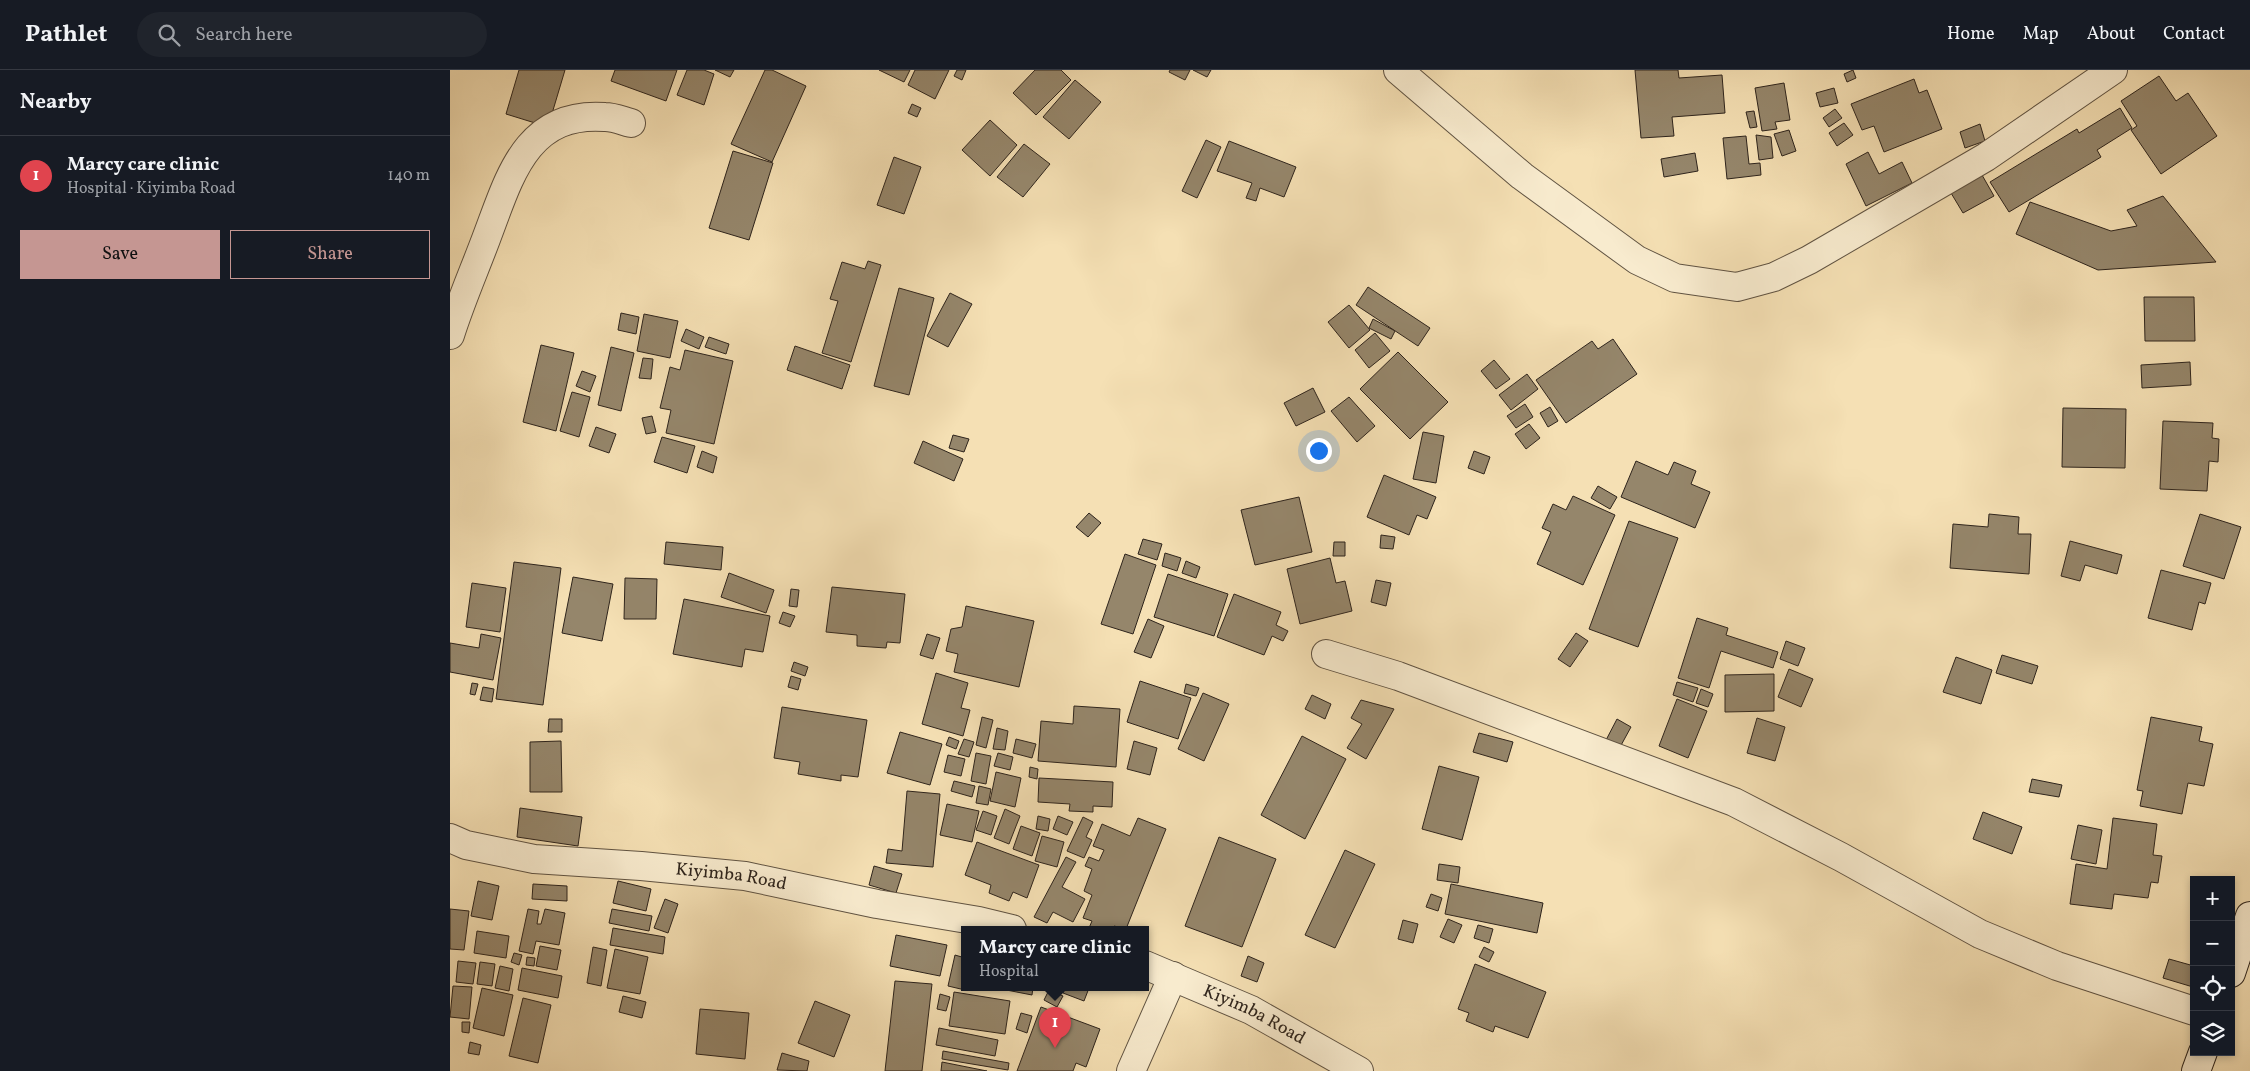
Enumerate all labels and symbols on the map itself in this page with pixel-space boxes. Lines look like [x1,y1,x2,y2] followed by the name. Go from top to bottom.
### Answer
[1306,438,1332,464] your location
[675,857,789,897] street label: Kiyimba Road
[1199,979,1310,1051] street label: Kiyimba Road
[1039,1007,1071,1048] pin: 1

